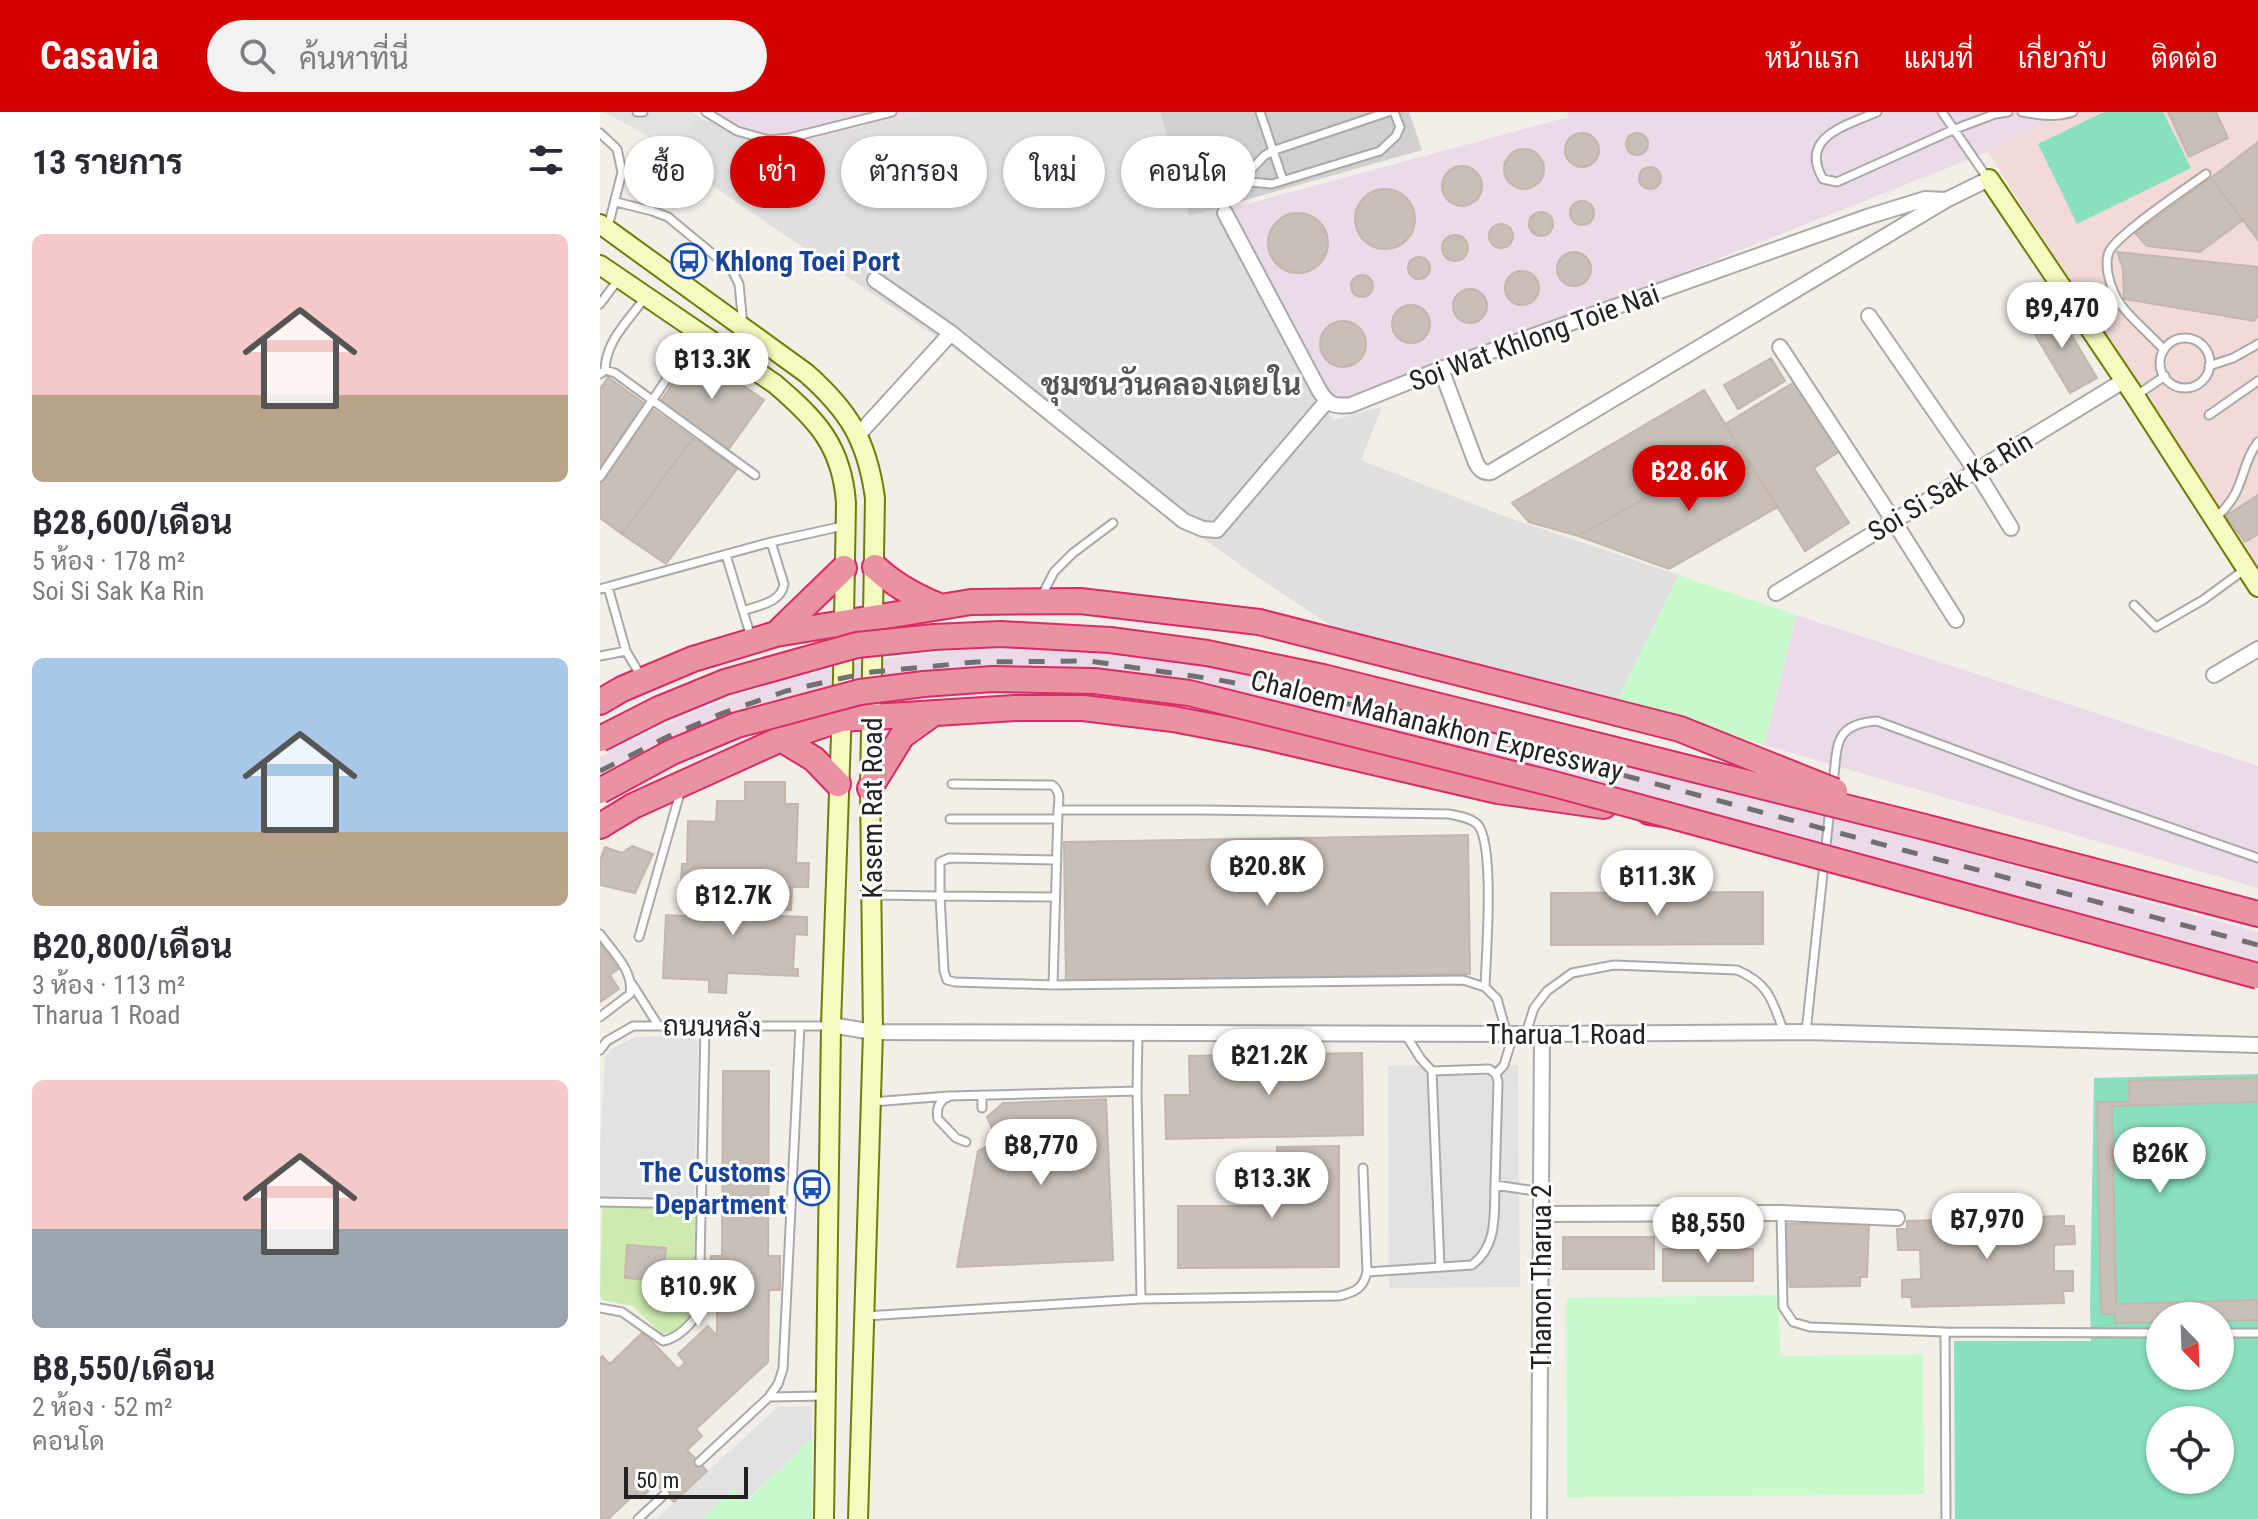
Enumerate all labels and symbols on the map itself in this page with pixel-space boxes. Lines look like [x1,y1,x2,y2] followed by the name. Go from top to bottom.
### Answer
[670,242,708,280] bus stop icon: Khlong Toei Port
[715,245,900,278] place label: Khlong Toei Port
[1405,277,1664,398] street label: Soi Wat Khlong Toie Nai
[1997,282,2127,350] pin: ฿9,470
[647,333,777,401] pin: ฿13.3K
[1041,364,1301,406] district label: ชุมชนวันคลองเตยใน
[1862,424,2038,548] street label: Soi Si Sak Ka Rin
[1624,445,1754,513] pin: ฿28.6K
[1247,663,1627,788] street label: Chaloem Mahanakhon Expressway
[856,717,889,899] street label: Kasem Rat Road
[1202,840,1332,908] pin: ฿20.8K
[1592,850,1722,918] pin: ฿11.3K
[668,869,798,937] pin: ฿12.7K
[662,1007,762,1044] street label: ถนนหลัง
[1486,1018,1646,1051] street label: Tharua 1 Road
[1204,1029,1334,1097] pin: ฿21.2K
[976,1119,1106,1187] pin: ฿8,770
[2113,1127,2207,1195] pin: ฿26K
[1207,1152,1337,1220] pin: ฿13.3K
[639,1156,786,1221] place label: The Customs Department
[793,1169,831,1207] bus stop icon: The Customs Department
[1525,1184,1558,1370] street label: Thanon Tharua 2
[1922,1193,2052,1261] pin: ฿7,970
[1643,1197,1773,1265] pin: ฿8,550
[633,1260,763,1328] pin: ฿10.9K
[2146,1302,2234,1390] north arrow
[624,1463,748,1499] scale bar

